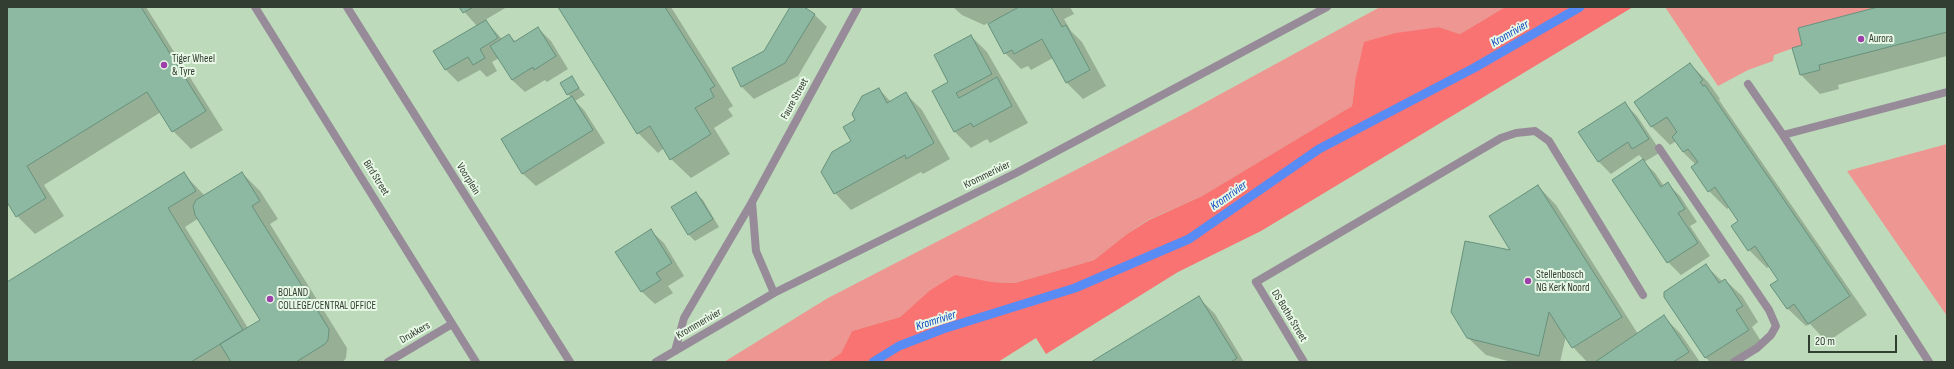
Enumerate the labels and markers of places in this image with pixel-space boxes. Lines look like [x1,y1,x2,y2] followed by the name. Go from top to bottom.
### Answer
[1869,32,1893,46] place label: Aurora
[1856,34,1866,44] marker: Aurora
[172,52,215,78] place label: Tiger Wheel & Tyre
[159,60,169,70] marker: Tiger Wheel & Tyre
[1536,268,1589,294] place label: Stellenbosch NG Kerk Noord
[1523,276,1533,286] marker: Stellenbosch NG Kerk Noord
[278,286,376,312] place label: BOLAND COLLEGE/CENTRAL OFFICE
[265,294,275,304] marker: BOLAND COLLEGE/CENTRAL OFFICE

